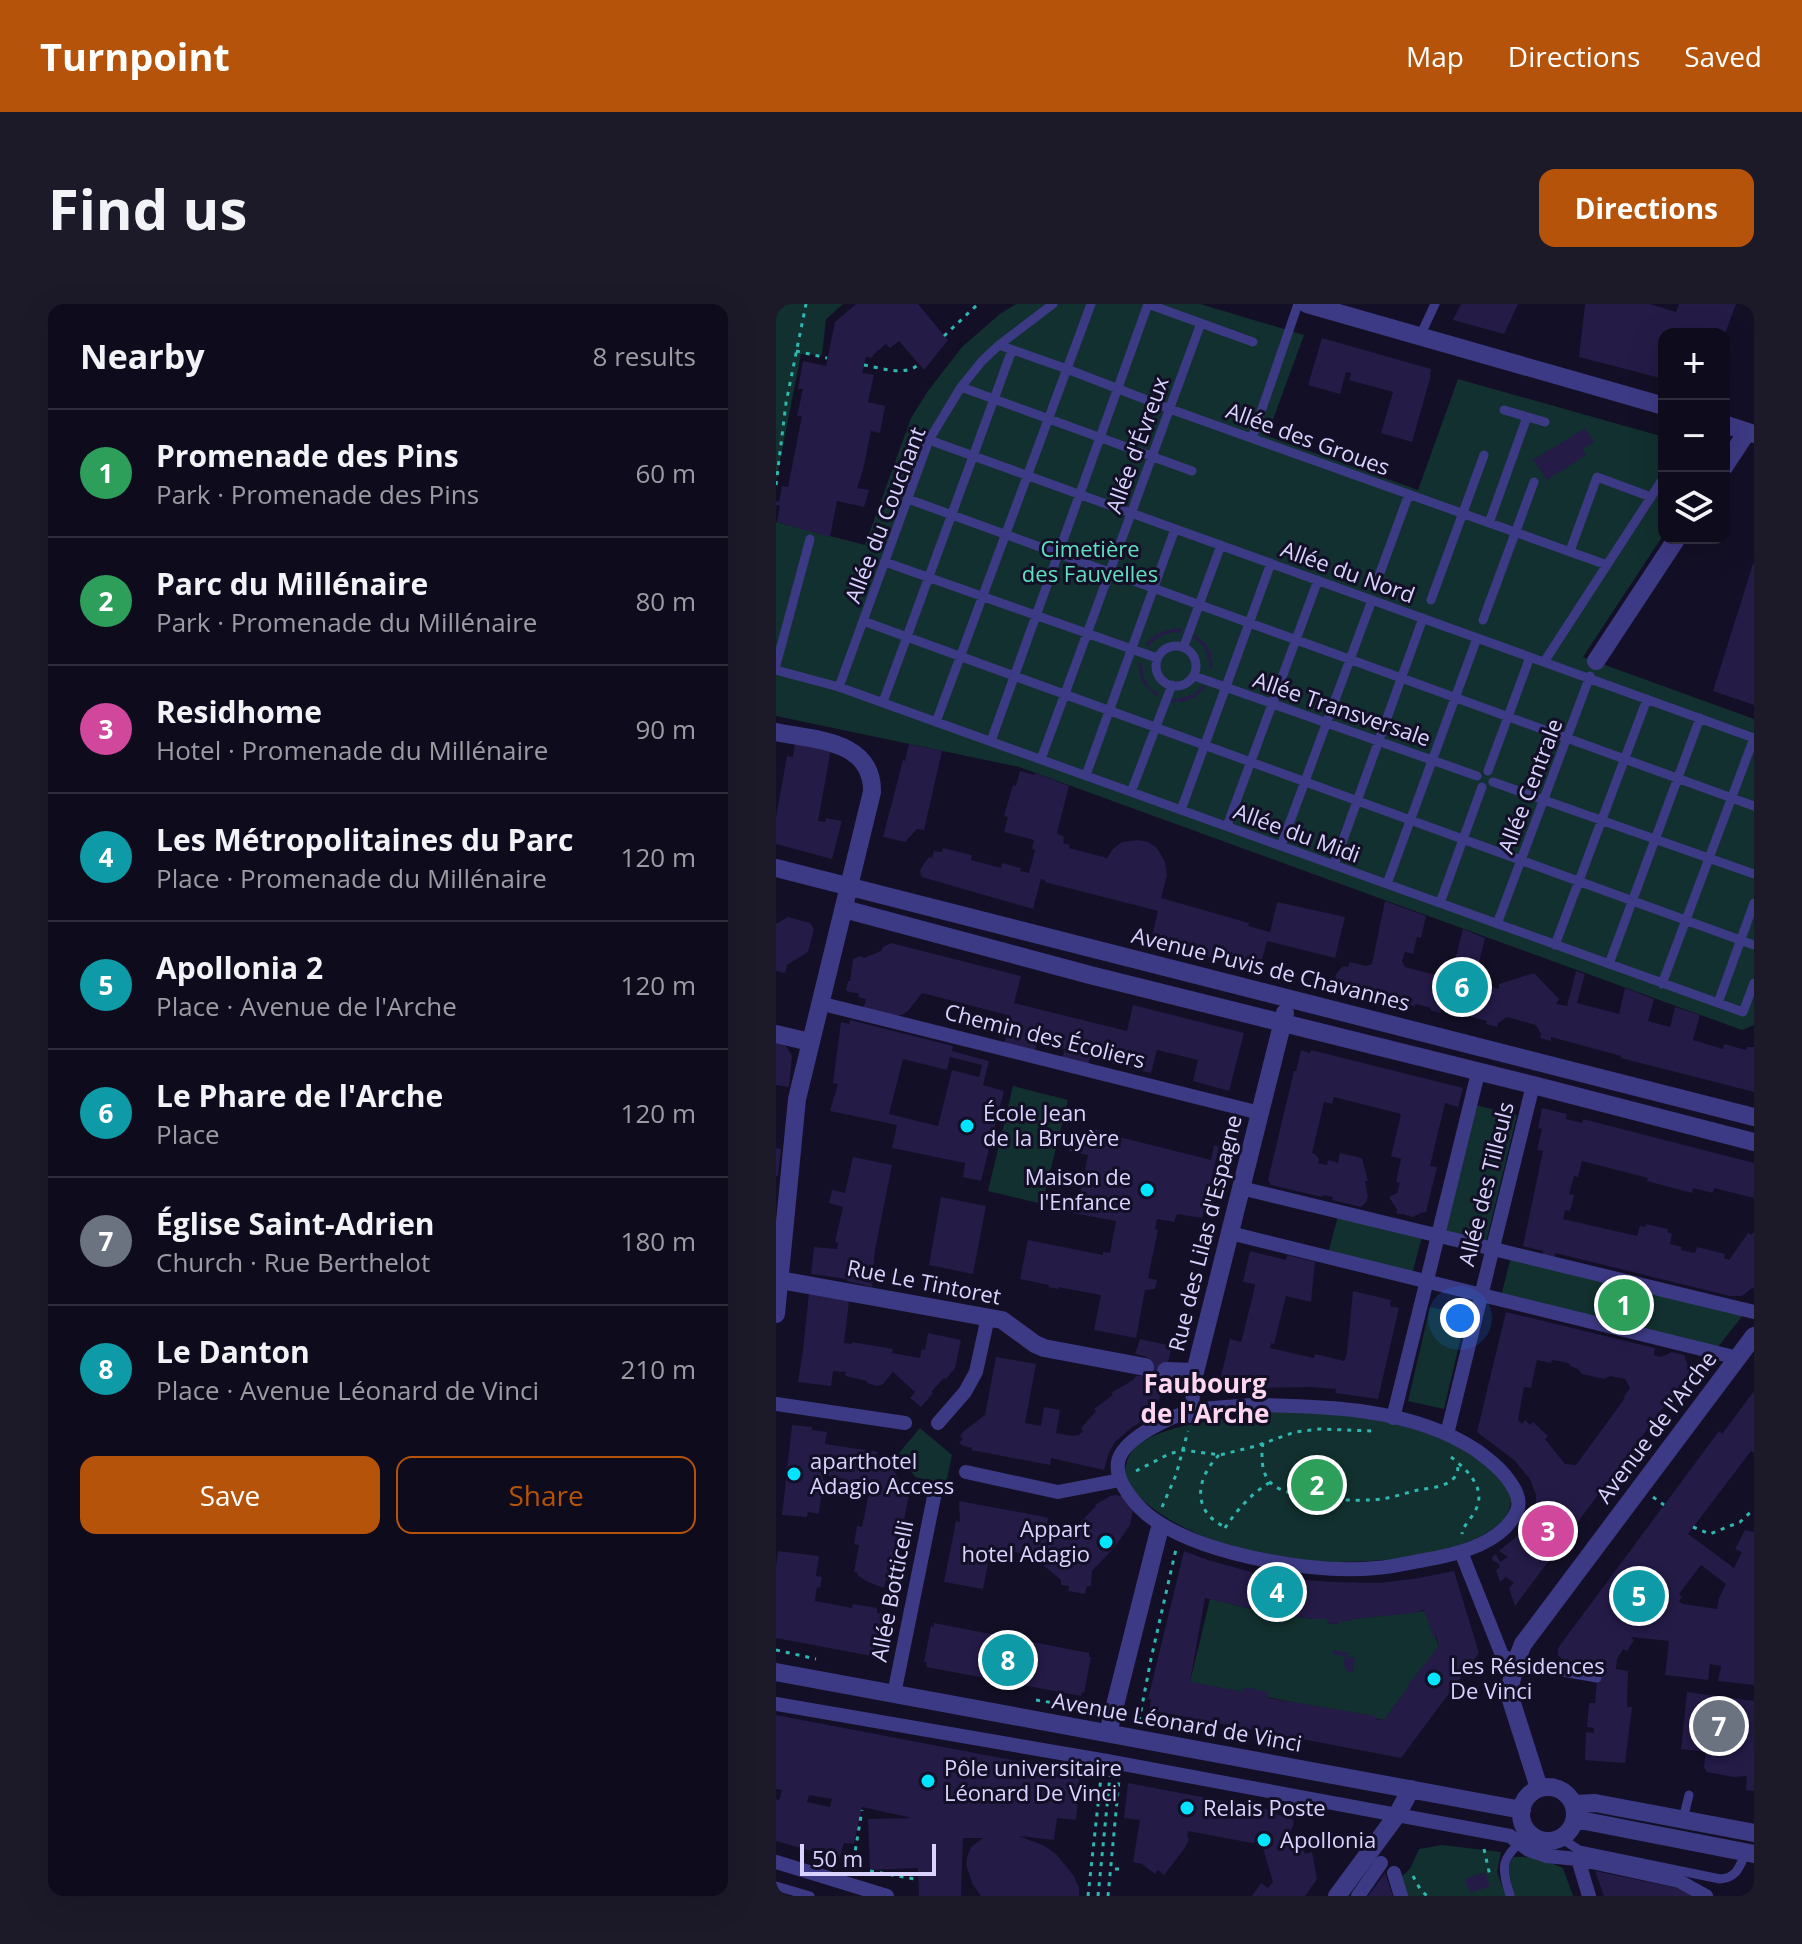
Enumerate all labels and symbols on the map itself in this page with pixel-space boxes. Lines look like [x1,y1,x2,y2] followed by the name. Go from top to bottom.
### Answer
[1097,372,1175,517] street label: Allée d'Évreux
[1222,395,1394,482] street label: Allée des Groues
[837,422,932,607] street label: Allée du Couchant
[1022,533,1158,588] park label: Cimetière des Fauvelles
[1277,533,1419,609] street label: Allée du Nord
[1250,664,1435,752] street label: Allée Transversale
[1490,714,1569,857] street label: Allée Centrale
[1230,795,1365,869] street label: Allée du Midi
[1129,919,1414,1017] street label: Avenue Puvis de Chavannes
[1436,957,1488,1017] pin: 6
[942,996,1149,1074] street label: Chemin des Écoliers
[983,1097,1119,1152] place label: École Jean de la Bruyère
[1450,1099,1520,1269] street label: Allée des Tilleuls
[1160,1111,1248,1354] street label: Rue des Lilas d'Espagne
[958,1117,976,1135] marker: École Jean de la Bruyère
[1025,1161,1131,1216] place label: Maison de l'Enfance
[1138,1181,1156,1199] marker: Maison de l'Enfance
[845,1251,1004,1311] street label: Rue Le Tintoret
[1598,1275,1650,1335] pin: 1
[1440,1298,1480,1338] your location
[1588,1344,1722,1509] street label: Avenue de l'Arche
[1141,1365,1269,1431] district label: Faubourg de l'Arche
[810,1445,954,1500] place label: aparthotel Adagio Access
[1291,1455,1343,1515] pin: 2
[785,1465,803,1483] marker: aparthotel Adagio Access
[1522,1501,1574,1561] pin: 3
[961,1513,1090,1568] place label: Appart hotel Adagio
[863,1517,919,1664] street label: Allée Botticelli
[1097,1533,1115,1551] marker: Appart hotel Adagio
[1251,1562,1303,1622] pin: 4
[1613,1566,1665,1626] pin: 5
[982,1630,1034,1690] pin: 8
[1450,1650,1605,1705] place label: Les Résidences De Vinci
[1425,1670,1443,1688] marker: Les Résidences De Vinci
[1050,1684,1304,1758] street label: Avenue Léonard de Vinci
[1693,1696,1745,1756] pin: 7
[944,1752,1122,1807] place label: Pôle universitaire Léonard De Vinci
[919,1772,937,1790] marker: Pôle universitaire Léonard De Vinci
[1203,1792,1326,1822] place label: Relais Poste
[1178,1799,1196,1817] marker: Relais Poste
[1280,1824,1376,1854] place label: Apollonia
[1255,1831,1273,1849] marker: Apollonia
[800,1840,936,1876] scale bar

